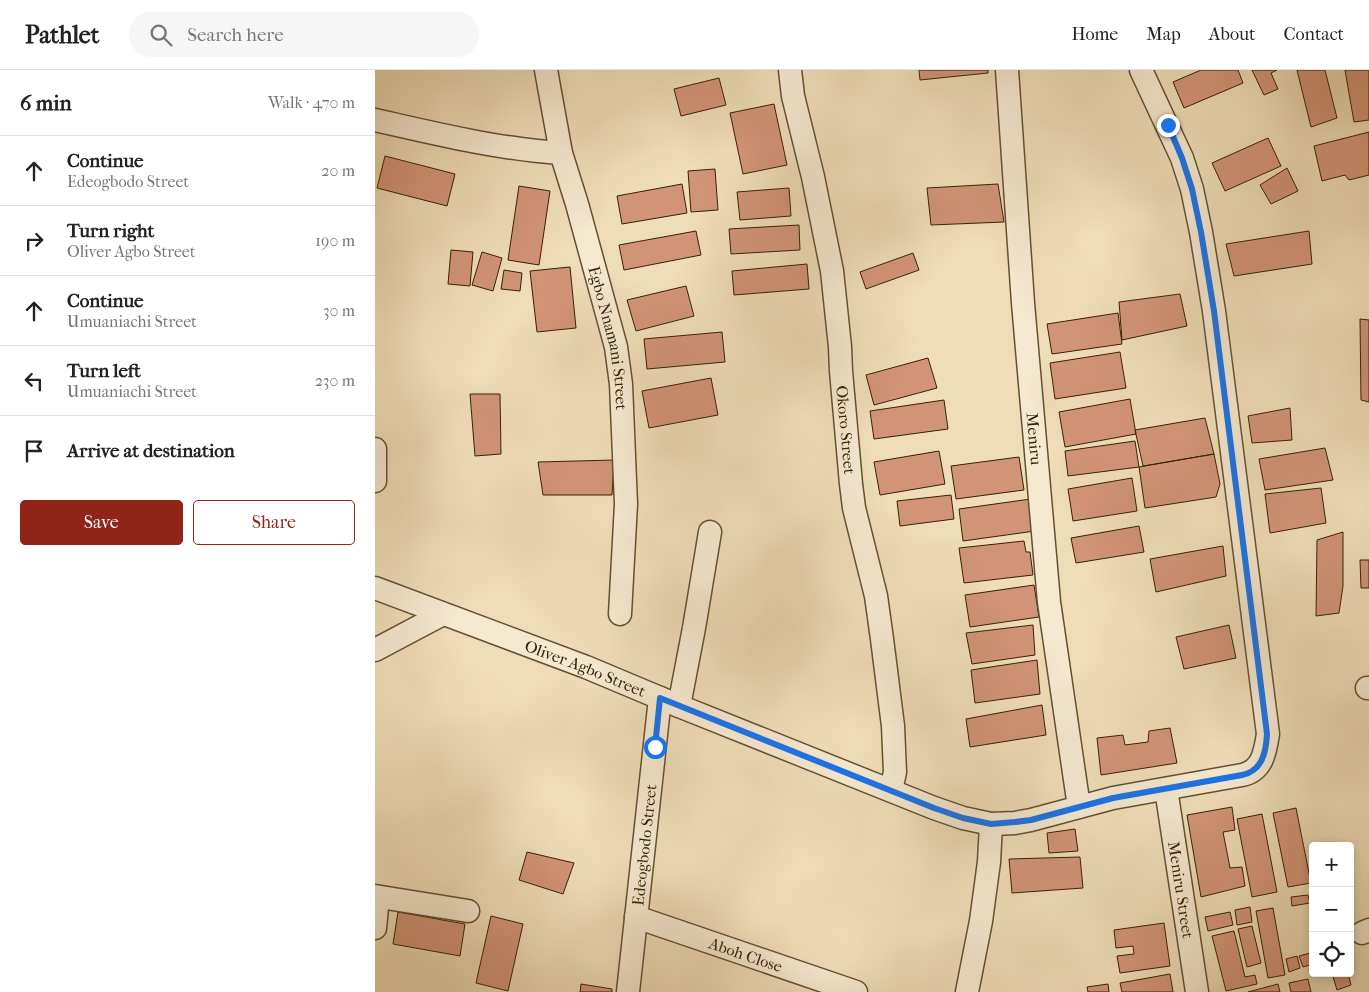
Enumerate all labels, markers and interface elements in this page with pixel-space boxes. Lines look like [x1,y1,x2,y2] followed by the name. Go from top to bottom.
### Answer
[129,12,479,57] search box
[25,21,99,49] text: Pathlet
[147,21,175,49] icon: search
[187,24,284,46] text: Search here
[1071,24,1118,45] text: Home
[1146,24,1181,45] text: Map
[1209,24,1255,45] text: About
[1283,24,1344,45] text: Contact
[20,91,72,115] text: 6 min
[268,93,355,112] text: Walk · 470 m
[1157,114,1180,137] route end
[67,150,143,172] text: Continue
[20,157,48,185] icon: ahead
[321,161,355,180] text: 20 m
[67,172,189,191] text: Edeogbodo Street
[67,220,154,242] text: Turn right
[20,227,48,255] icon: right
[315,231,355,250] text: 190 m
[67,242,195,261] text: Oliver Agbo Street
[585,264,632,411] street label: Egbo Nnamani Street
[67,290,143,312] text: Continue
[20,297,48,325] icon: ahead
[323,301,355,320] text: 30 m
[67,312,197,331] text: Umuaniachi Street
[67,360,141,382] text: Turn left
[20,367,48,395] icon: left
[315,371,355,390] text: 230 m
[67,382,197,401] text: Umuaniachi Street
[833,385,860,475] street label: Okoro Street
[1023,412,1047,466] street label: Meniru
[20,437,48,465] icon: arrive
[67,440,235,462] text: Arrive at destination
[20,500,183,545] button: Save
[193,500,355,545] button: Share
[522,635,649,701] street label: Oliver Agbo Street
[644,736,667,759] route start
[628,783,660,907] street label: Edeogbodo Street
[1165,840,1198,940] street label: Meniru Street
[1309,842,1354,977] map controls
[1309,842,1354,887] button: +
[1309,887,1354,932] button: −
[1309,932,1354,977] button: locate
[706,933,785,976] street label: Aboh Close

